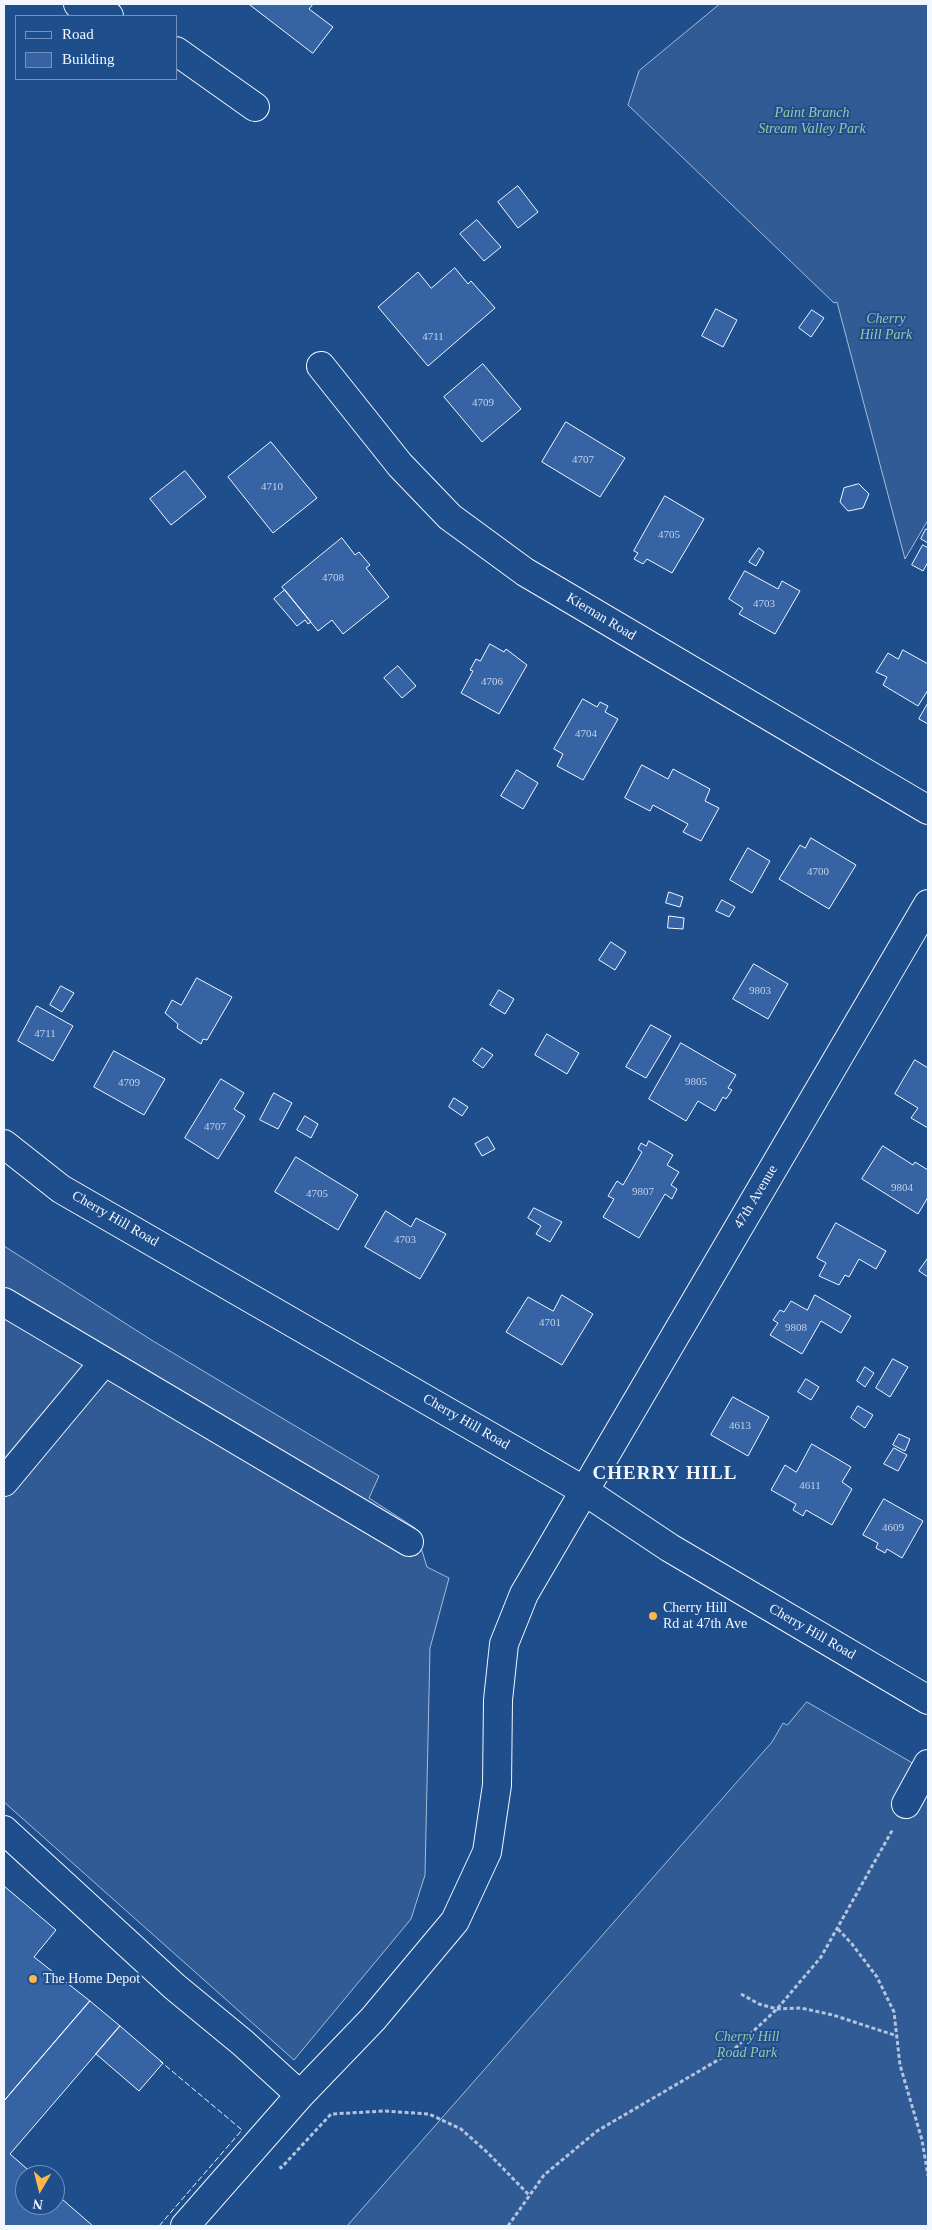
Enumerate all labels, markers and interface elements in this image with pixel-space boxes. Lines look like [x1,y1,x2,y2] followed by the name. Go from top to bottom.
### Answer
[15,15,178,80] legend
[62,26,94,42] text: Road
[62,51,115,67] text: Building
[758,105,866,138] park label: Paint Branch Stream Valley Park
[860,311,912,344] park label: Cherry Hill Park
[422,330,444,344] house number: 4711
[472,396,494,410] house number: 4709
[572,453,594,467] house number: 4707
[261,480,283,494] house number: 4710
[658,528,680,542] house number: 4705
[322,571,344,585] house number: 4708
[563,590,639,644] street label: Kiernan Road
[753,597,775,611] house number: 4703
[481,675,503,689] house number: 4706
[575,727,597,741] house number: 4704
[807,865,829,879] house number: 4700
[749,984,771,998] house number: 9803
[34,1027,56,1041] house number: 4711
[685,1075,707,1089] house number: 9805
[118,1076,140,1090] house number: 4709
[204,1120,226,1134] house number: 4707
[731,1162,781,1232] street label: 47th Avenue
[891,1181,913,1195] house number: 9804
[632,1185,654,1199] house number: 9807
[69,1187,161,1251] street label: Cherry Hill Road
[306,1187,328,1201] house number: 4705
[394,1233,416,1247] house number: 4703
[539,1316,561,1330] house number: 4701
[785,1321,807,1335] house number: 9808
[420,1390,512,1454] street label: Cherry Hill Road
[729,1419,751,1433] house number: 4613
[591,1463,739,1485] district label: CHERRY HILL
[799,1479,821,1493] house number: 4611
[882,1521,904,1535] house number: 4609
[663,1600,747,1632] place label: Cherry Hill Rd at 47th Ave
[766,1600,858,1664] street label: Cherry Hill Road
[647,1610,659,1622] marker: Cherry Hill Rd at 47th Ave
[43,1971,140,1987] place label: The Home Depot
[27,1973,39,1985] marker: The Home Depot
[715,2029,779,2062] park label: Cherry Hill Road Park
[15,2165,65,2215] north arrow
[32,2196,44,2212] text: N

